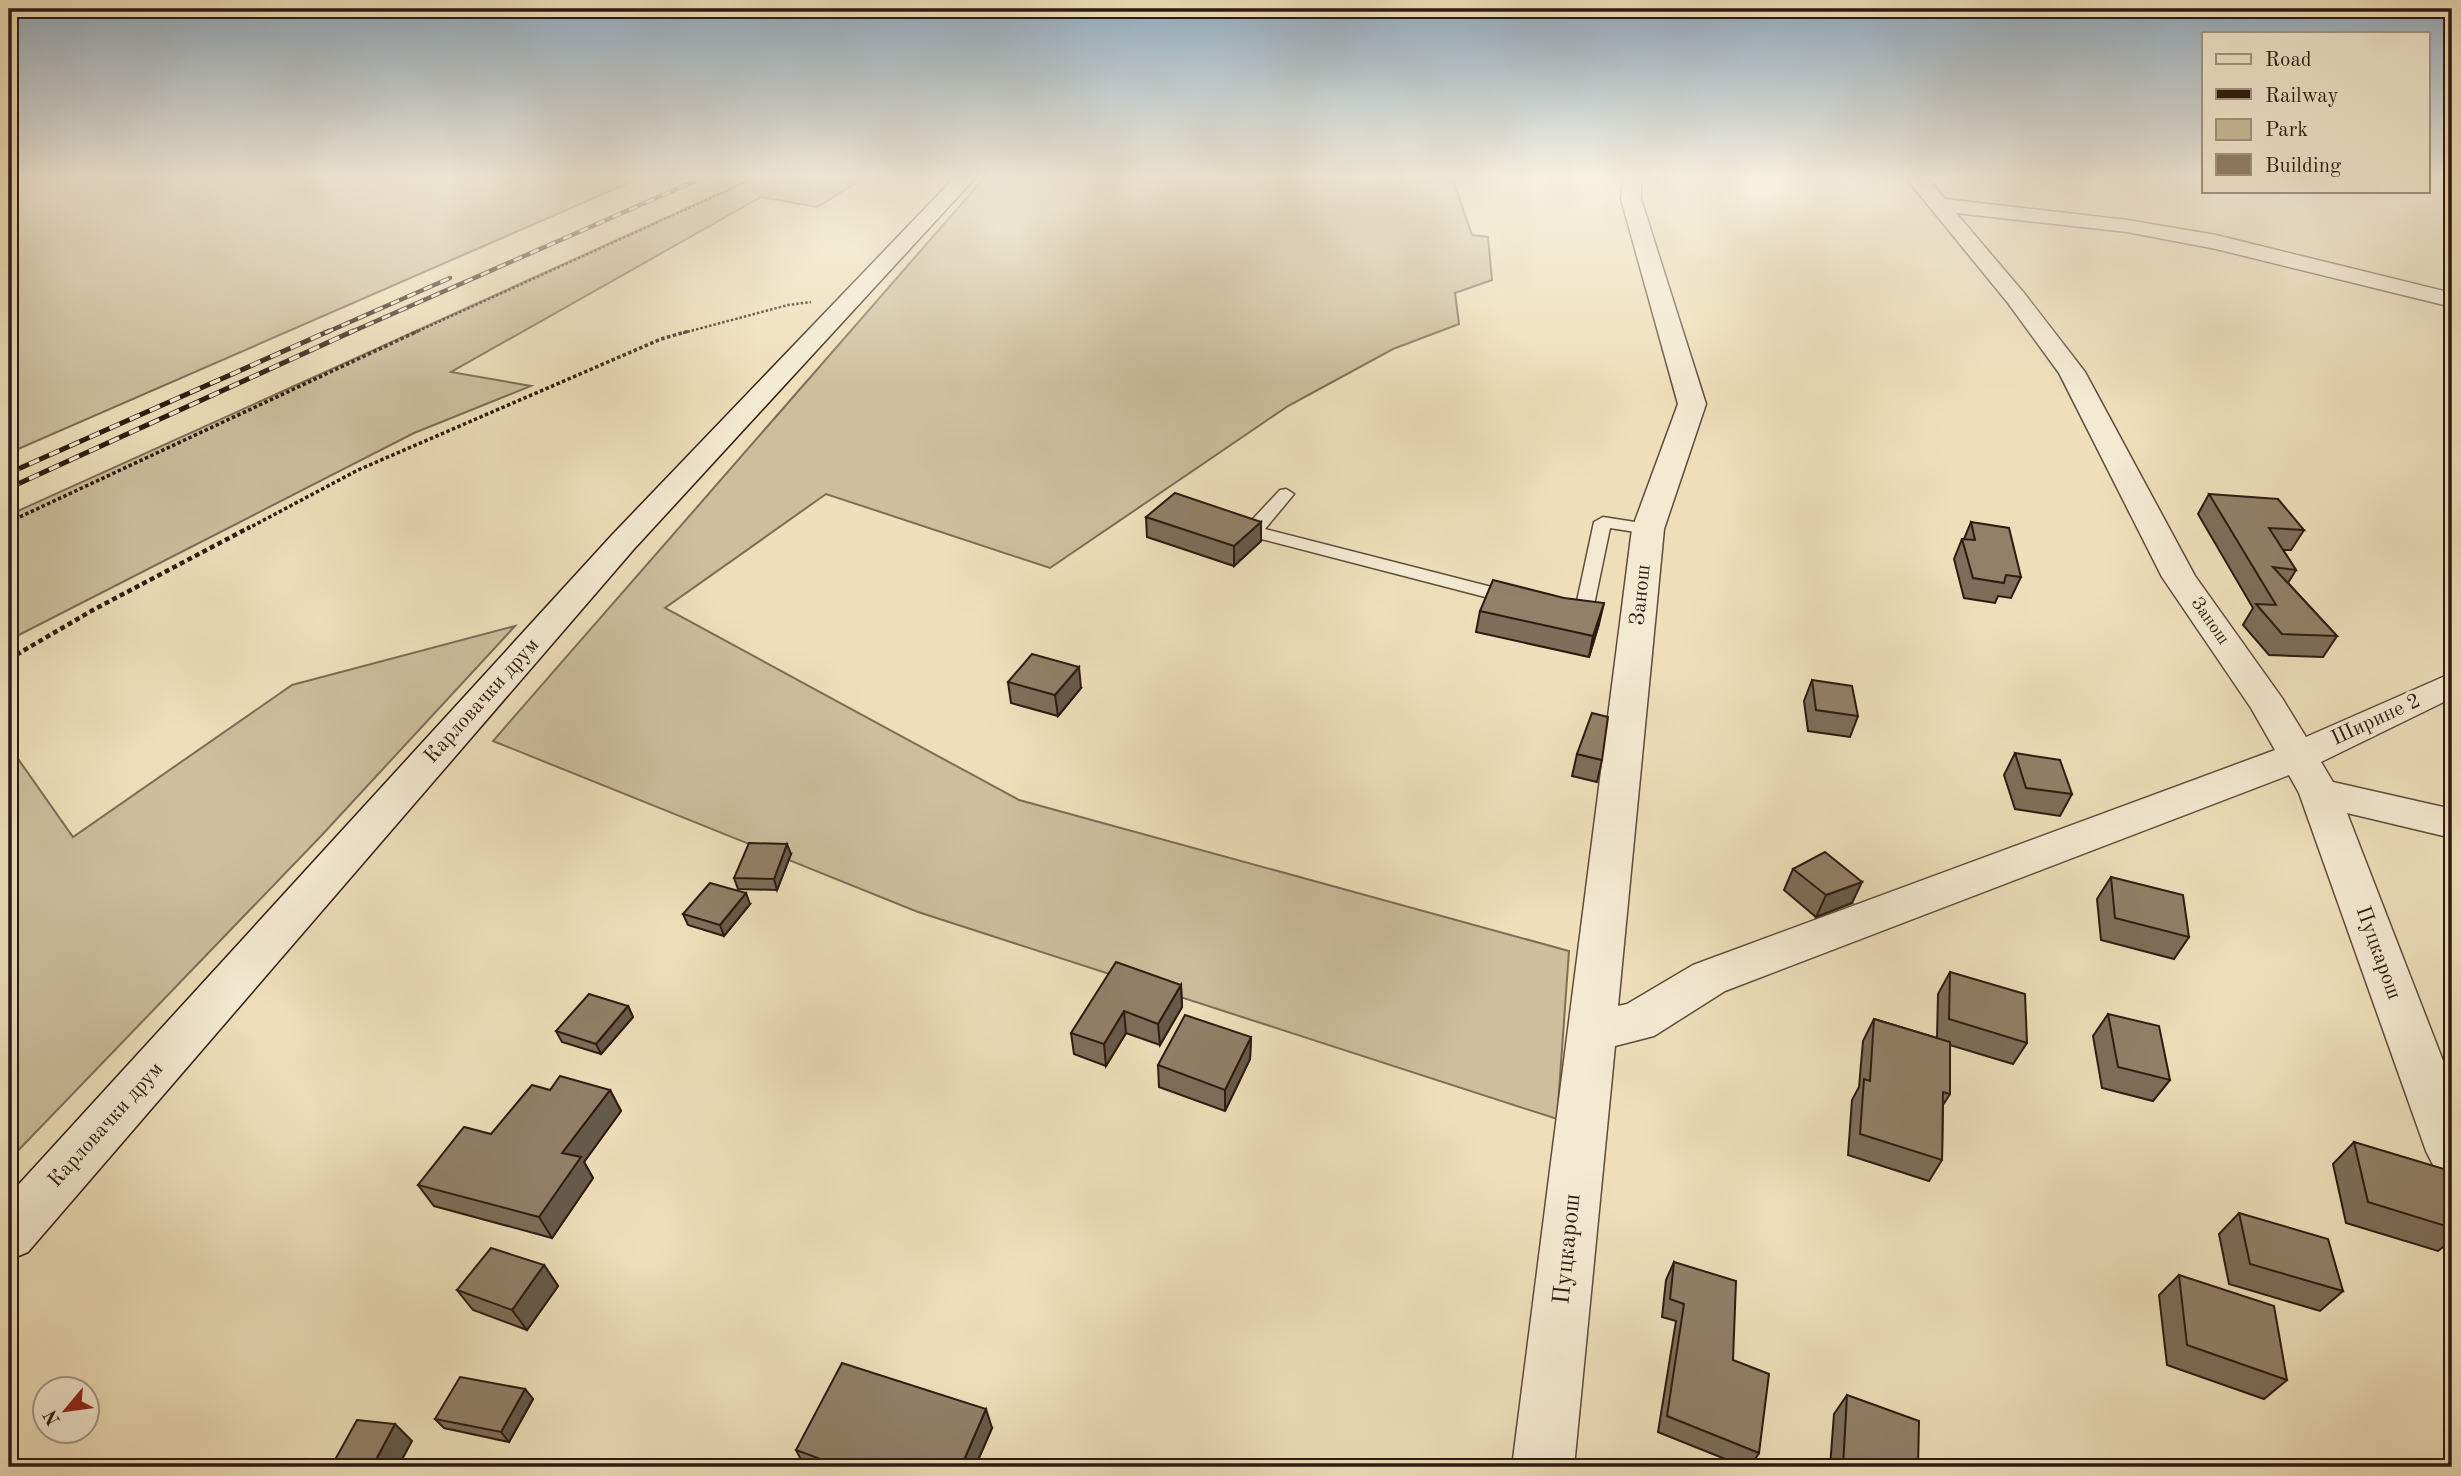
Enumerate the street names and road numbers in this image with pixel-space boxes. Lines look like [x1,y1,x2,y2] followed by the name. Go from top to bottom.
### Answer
[1627,563,1655,627] street label: Занош
[2188,594,2232,648] street label: Занош
[421,634,543,768] street label: Карловачки друм
[2328,690,2424,750] street label: Ширине 2
[2351,904,2405,1002] street label: Пуцкарош
[45,1058,167,1192] street label: Карловачки друм
[1550,1192,1586,1306] street label: Пуцкарош

